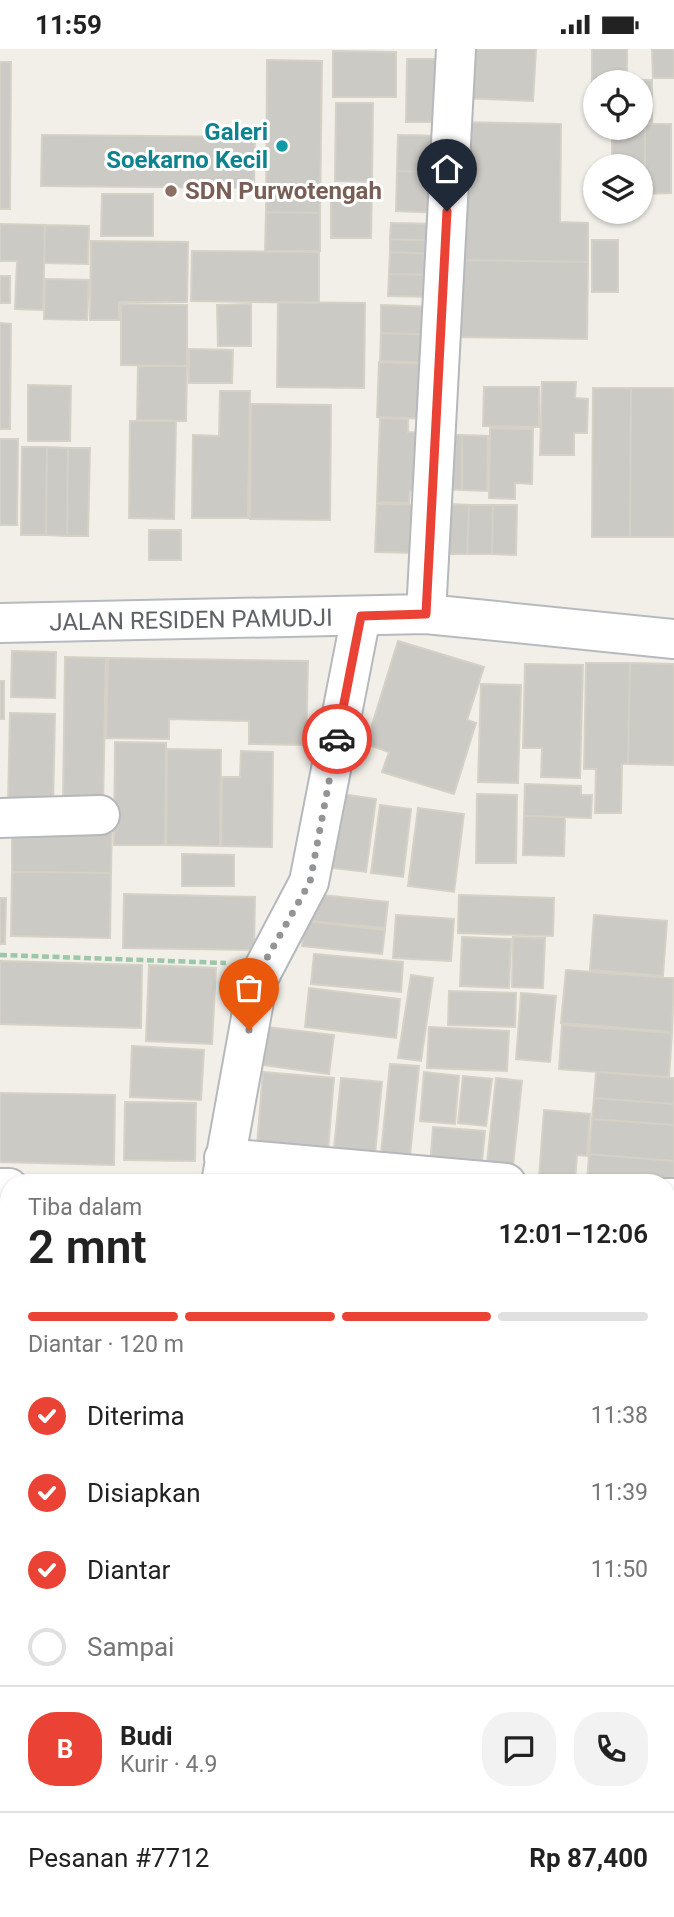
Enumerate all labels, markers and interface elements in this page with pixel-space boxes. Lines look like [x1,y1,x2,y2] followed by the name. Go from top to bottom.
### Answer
[35,10,102,40] text: 11:59
[583,70,653,224] map controls
[583,70,653,140] button: locate
[106,118,268,174] place label: Galeri Soekarno Kecil
[274,138,290,154] marker: Galeri Soekarno Kecil
[417,139,477,211] pin
[428,150,466,188] icon: home
[583,154,653,224] button: layers
[185,177,382,205] place label: SDN Purwotengah
[163,183,179,199] marker: SDN Purwotengah
[49,604,333,636] street label: JALAN RESIDEN PAMUDJI
[302,704,372,774] courier
[318,720,356,758] icon: car
[219,958,279,1030] pin
[230,969,268,1007] icon: bag
[28,1194,142,1221] text: Tiba dalam
[498,1219,648,1249] text: 12:01–12:06
[28,1220,147,1274] text: 2 mnt
[28,1331,184,1358] text: Diantar · 120 m
[28,1397,66,1435] icon: check
[87,1401,185,1431] text: Diterima
[591,1402,648,1429] text: 11:38
[28,1474,66,1512] icon: check
[87,1478,201,1508] text: Disiapkan
[591,1479,648,1506] text: 11:39
[28,1551,66,1589] icon: check
[87,1555,170,1585] text: Diantar
[591,1556,648,1583] text: 11:50
[87,1632,174,1662] text: Sampai
[482,1712,556,1786] button: chat
[574,1712,648,1786] button: phone
[120,1721,173,1751] text: Budi
[57,1734,73,1764] text: B
[120,1751,217,1778] text: Kurir · 4.9
[28,1843,209,1873] text: Pesanan #7712
[529,1843,648,1873] text: Rp 87,400

